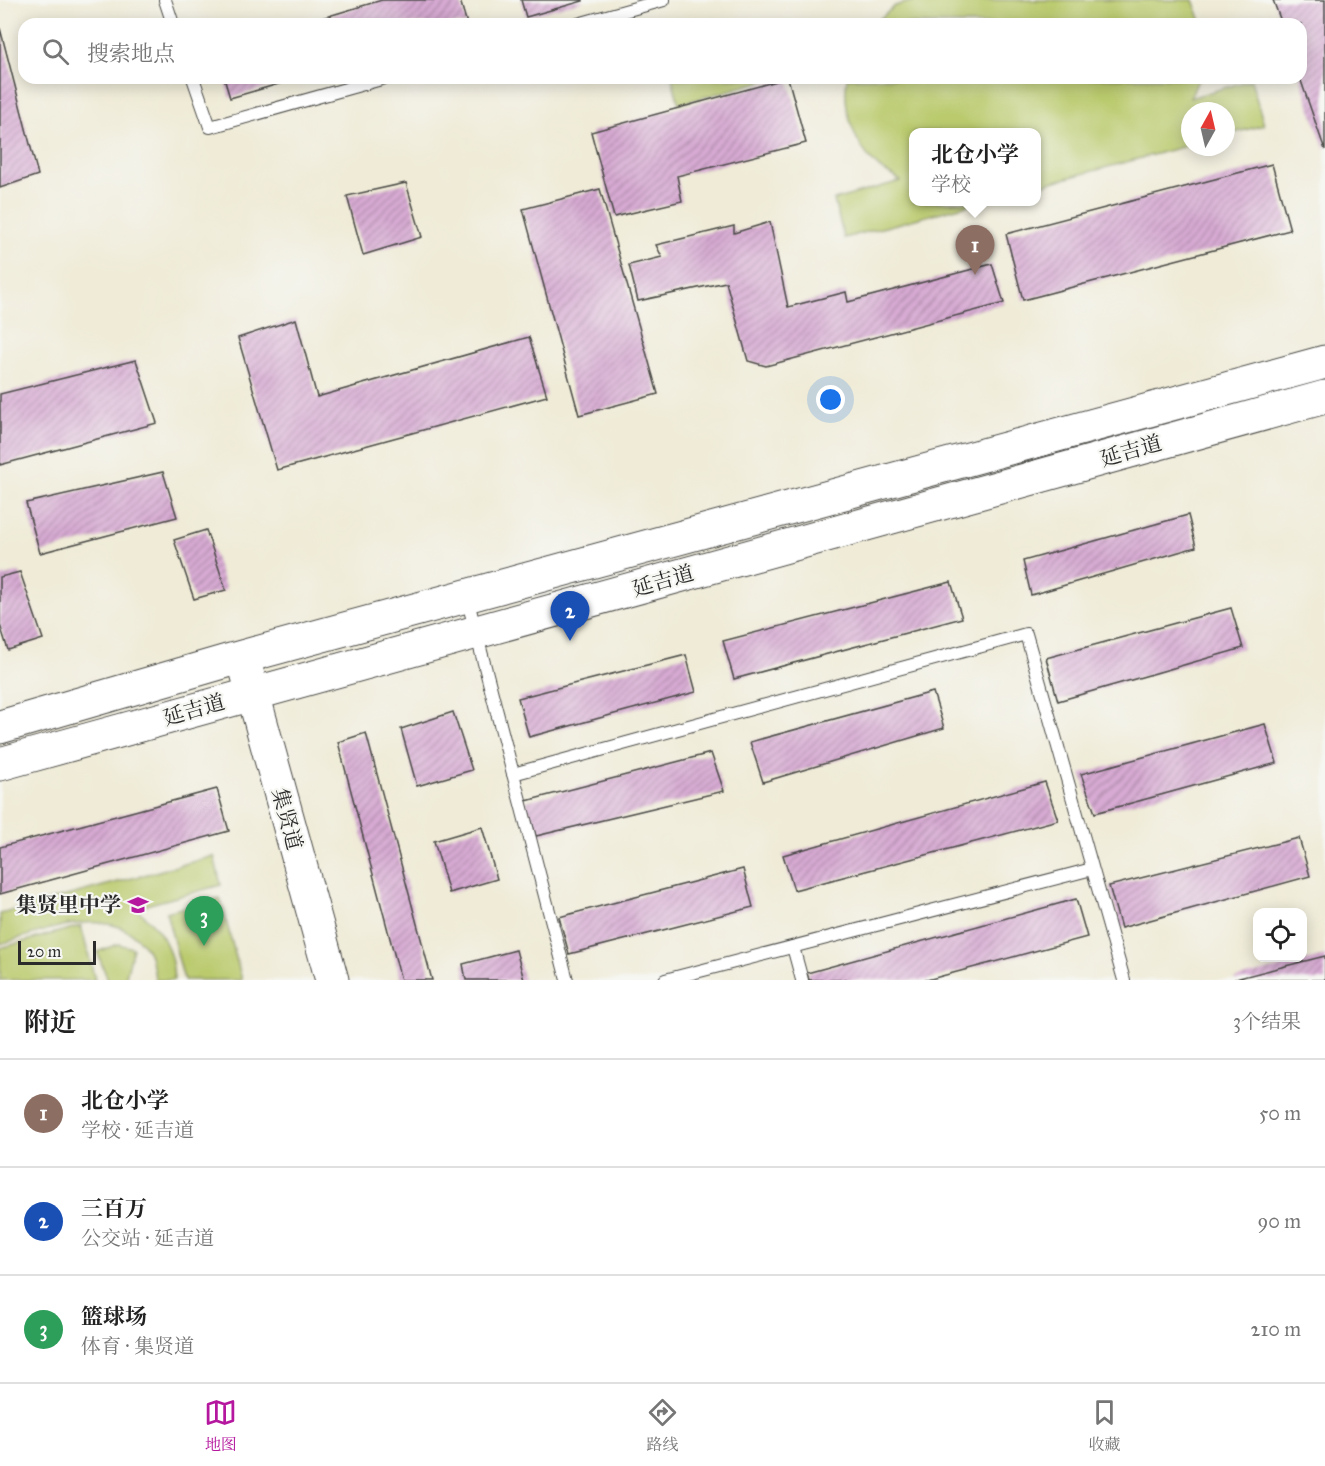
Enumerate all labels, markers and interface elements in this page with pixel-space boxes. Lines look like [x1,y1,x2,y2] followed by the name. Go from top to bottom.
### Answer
[18,18,1307,84] search box
[39,35,72,68] icon: search
[87,40,175,67] text: 搜索地点
[1181,102,1235,156] north arrow
[909,128,1041,206] popup
[931,141,1019,168] text: 北仓小学
[931,172,971,196] text: 学校
[956,226,994,275] pin: 1
[816,385,845,414] your location
[1097,430,1165,472] street label: 延吉道
[629,560,697,602] street label: 延吉道
[550,592,590,641] pin: 2
[160,689,228,731] street label: 延吉道
[266,785,308,853] street label: 集贤道
[16,892,121,918] place label: 集贤里中学
[126,893,150,917] school or university icon: 集贤里中学
[184,896,224,946] pin: 3
[1253,908,1307,962] map controls
[1253,908,1307,962] button: locate
[18,938,96,966] scale bar
[27,942,61,961] text: 20 m
[24,1006,76,1038] text: 附近
[1233,1009,1301,1033] text: 3个结果
[81,1087,169,1114] text: 北仓小学
[40,1101,47,1125] text: 1
[1259,1101,1301,1125] text: 50 m
[81,1118,194,1142] text: 学校 · 延吉道
[81,1195,147,1222] text: 三百万
[39,1209,48,1233] text: 2
[1258,1209,1301,1233] text: 90 m
[81,1226,214,1250] text: 公交站 · 延吉道
[81,1303,147,1330] text: 篮球场
[40,1317,48,1341] text: 3
[1251,1317,1301,1341] text: 210 m
[81,1334,194,1358] text: 体育 · 集贤道
[204,1396,237,1455] tab: 地图
[646,1396,679,1455] tab: 路线
[1088,1396,1121,1455] tab: 收藏

